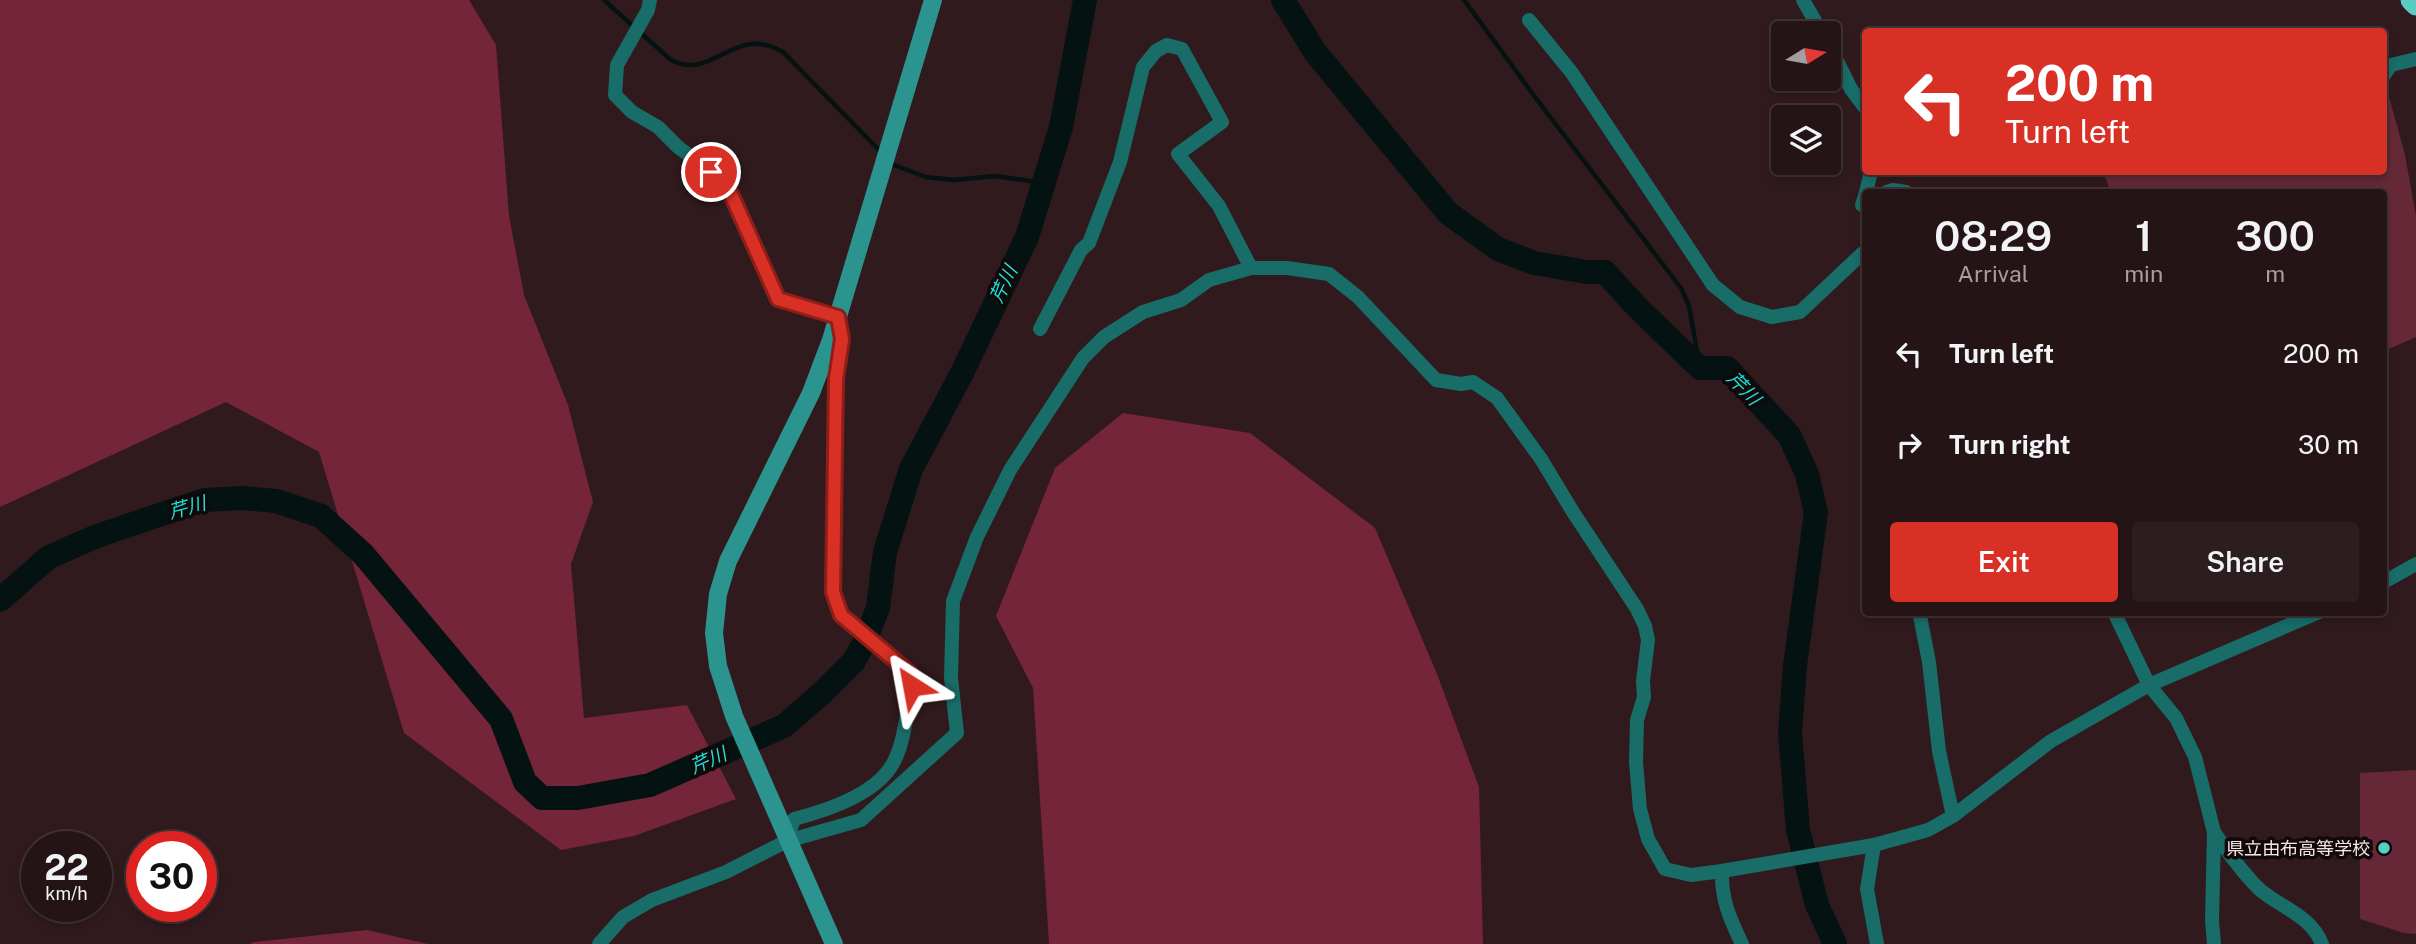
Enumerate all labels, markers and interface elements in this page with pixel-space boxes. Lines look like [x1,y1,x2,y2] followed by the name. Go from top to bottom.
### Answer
[1771,21,1841,91] north arrow
[1771,21,1841,175] map controls
[2005,54,2154,112] text: 200 m
[1890,56,1981,147] icon: left
[1771,105,1841,175] button: layers
[2005,113,2130,150] text: Turn left
[681,142,741,202] pin
[692,153,730,191] icon: arrive
[1934,211,2052,260] text: 08:29
[2135,211,2153,260] text: 1
[2235,211,2315,260] text: 300
[985,260,1022,306] water label: 芹川
[1958,260,2029,287] text: Arrival
[2124,260,2163,287] text: min
[2265,260,2285,287] text: m
[1890,335,1928,373] icon: left
[1949,338,2054,369] text: Turn left
[2283,338,2359,369] text: 200 m
[1723,367,1766,411] water label: 芹川
[1890,426,1928,464] icon: right
[1949,429,2071,460] text: Turn right
[2298,429,2359,460] text: 30 m
[166,491,210,523] water label: 芹川
[1890,522,2118,602] button: Exit
[2132,522,2359,602] button: Share
[875,649,949,723] position arrow
[686,741,732,778] water label: 芹川
[126,831,217,922] speed limit sign: 30
[2226,838,2370,859] place label: 県立由布高等学校
[2376,840,2392,856] marker: 県立由布高等学校
[44,847,89,888] text: 22
[45,883,88,904] text: km/h

